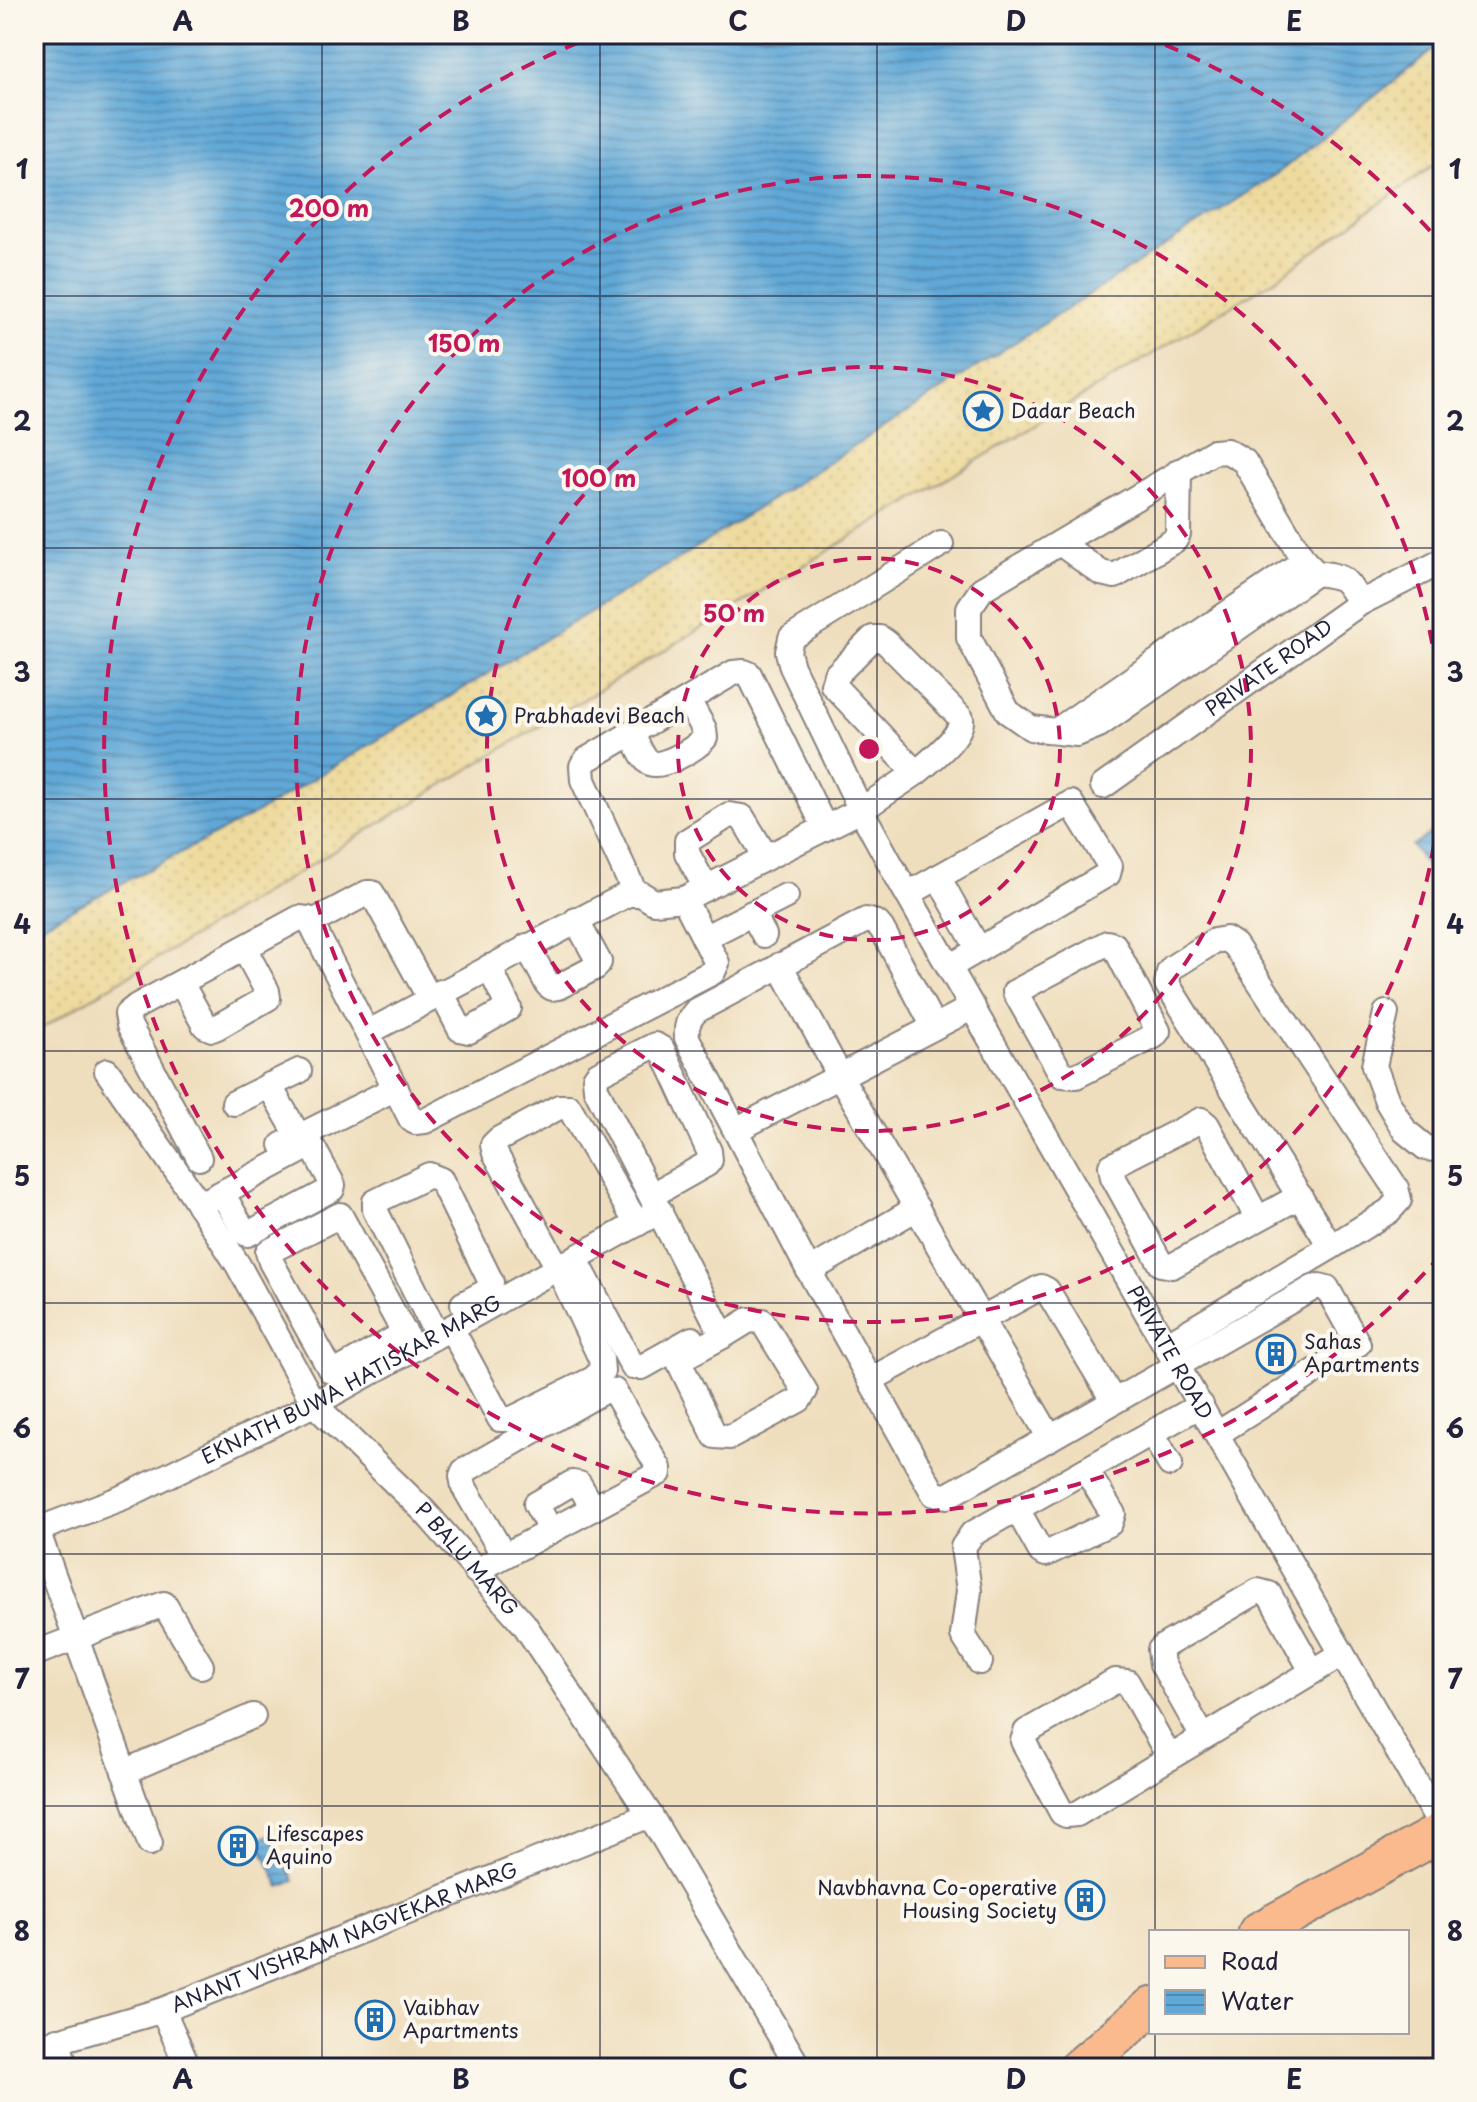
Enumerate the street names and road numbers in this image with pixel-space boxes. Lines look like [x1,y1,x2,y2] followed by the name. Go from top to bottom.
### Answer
[1199,611,1339,723] street label: PRIVATE ROAD
[1120,1279,1221,1425] street label: PRIVATE ROAD
[196,1287,506,1471] street label: EKNATH BUWA HATISKAR MARG
[409,1494,526,1622] street label: P BALU MARG
[166,1854,522,2019] street label: ANANT VISHRAM NAGVEKAR MARG

